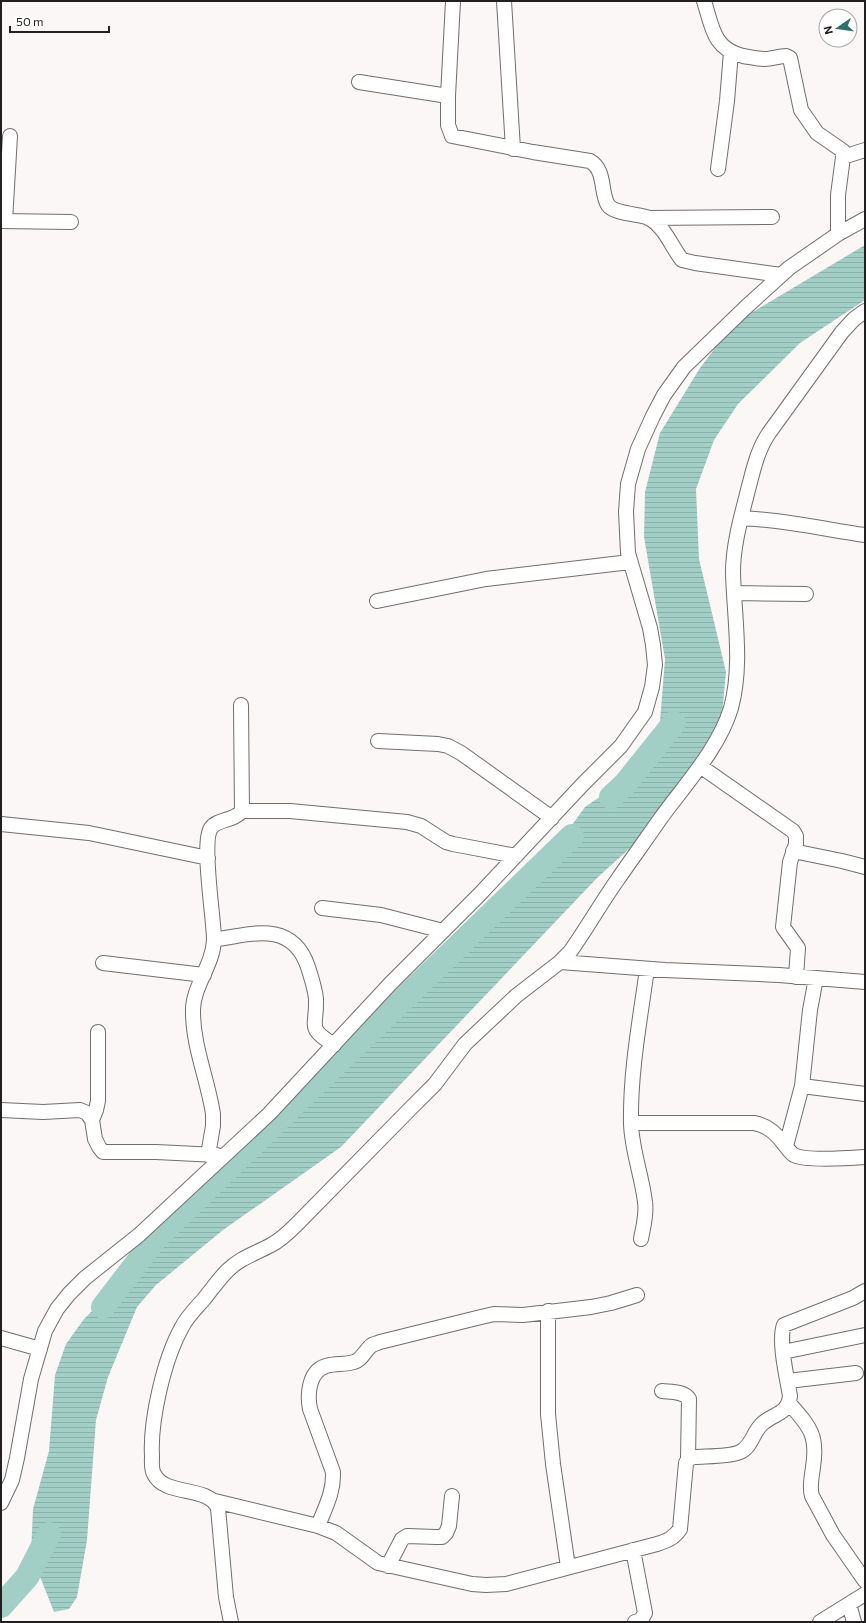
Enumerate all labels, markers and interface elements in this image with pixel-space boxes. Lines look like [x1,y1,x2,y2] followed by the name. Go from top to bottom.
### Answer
[10,8,109,34] scale bar
[818,8,858,48] north arrow
[16,14,44,28] text: 50 m
[821,25,835,36] text: N

